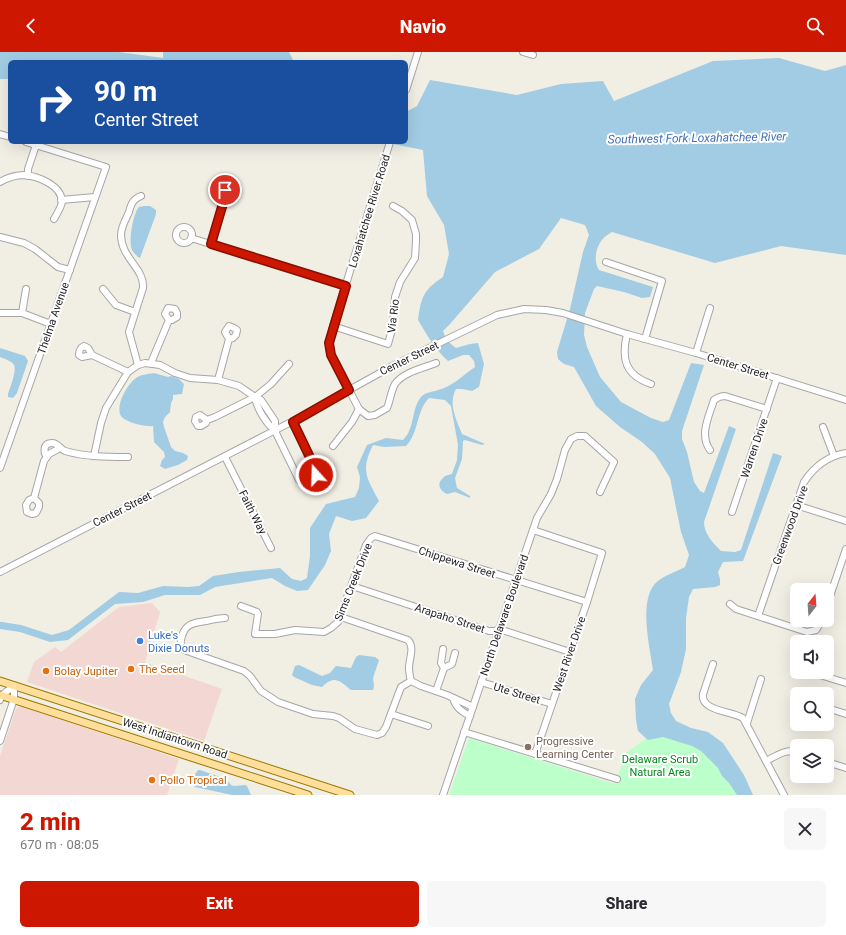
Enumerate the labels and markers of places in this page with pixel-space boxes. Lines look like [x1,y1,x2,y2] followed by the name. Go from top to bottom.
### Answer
[208,173,242,207] pin
[148,629,210,655] place label: Luke's Dixie Donuts
[135,636,145,646] marker: Luke's Dixie Donuts
[139,663,185,676] place label: The Seed
[126,664,136,674] marker: The Seed
[54,665,118,678] place label: Bolay Jupiter
[41,666,51,676] marker: Bolay Jupiter
[536,735,614,761] place label: Progressive Learning Center
[523,742,533,752] marker: Progressive Learning Center
[160,774,227,787] place label: Pollo Tropical
[147,775,157,785] marker: Pollo Tropical

